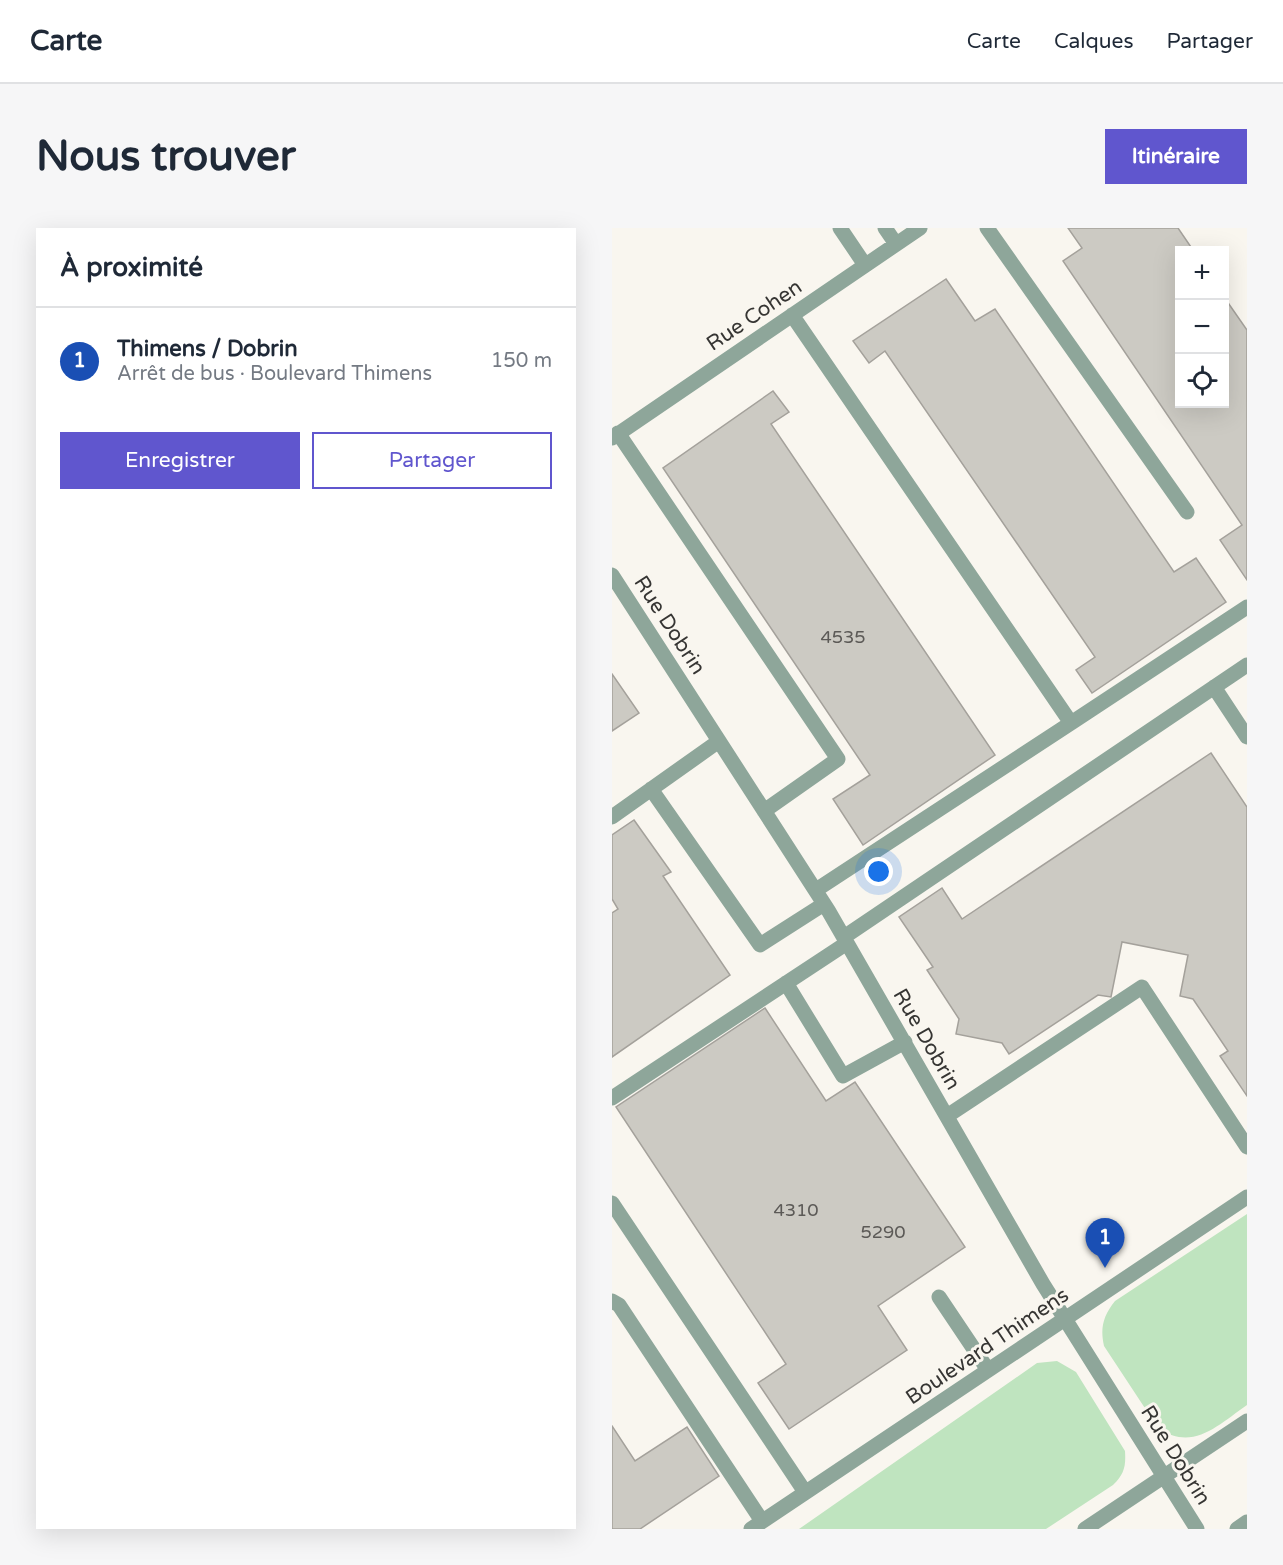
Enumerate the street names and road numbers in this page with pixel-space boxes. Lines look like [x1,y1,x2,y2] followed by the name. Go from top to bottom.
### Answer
[702,274,807,356] street label: Rue Cohen
[628,571,711,679] street label: Rue Dobrin
[888,984,966,1094] street label: Rue Dobrin
[901,1283,1073,1410] street label: Boulevard Thimens
[1135,1401,1216,1510] street label: Rue Dobrin

